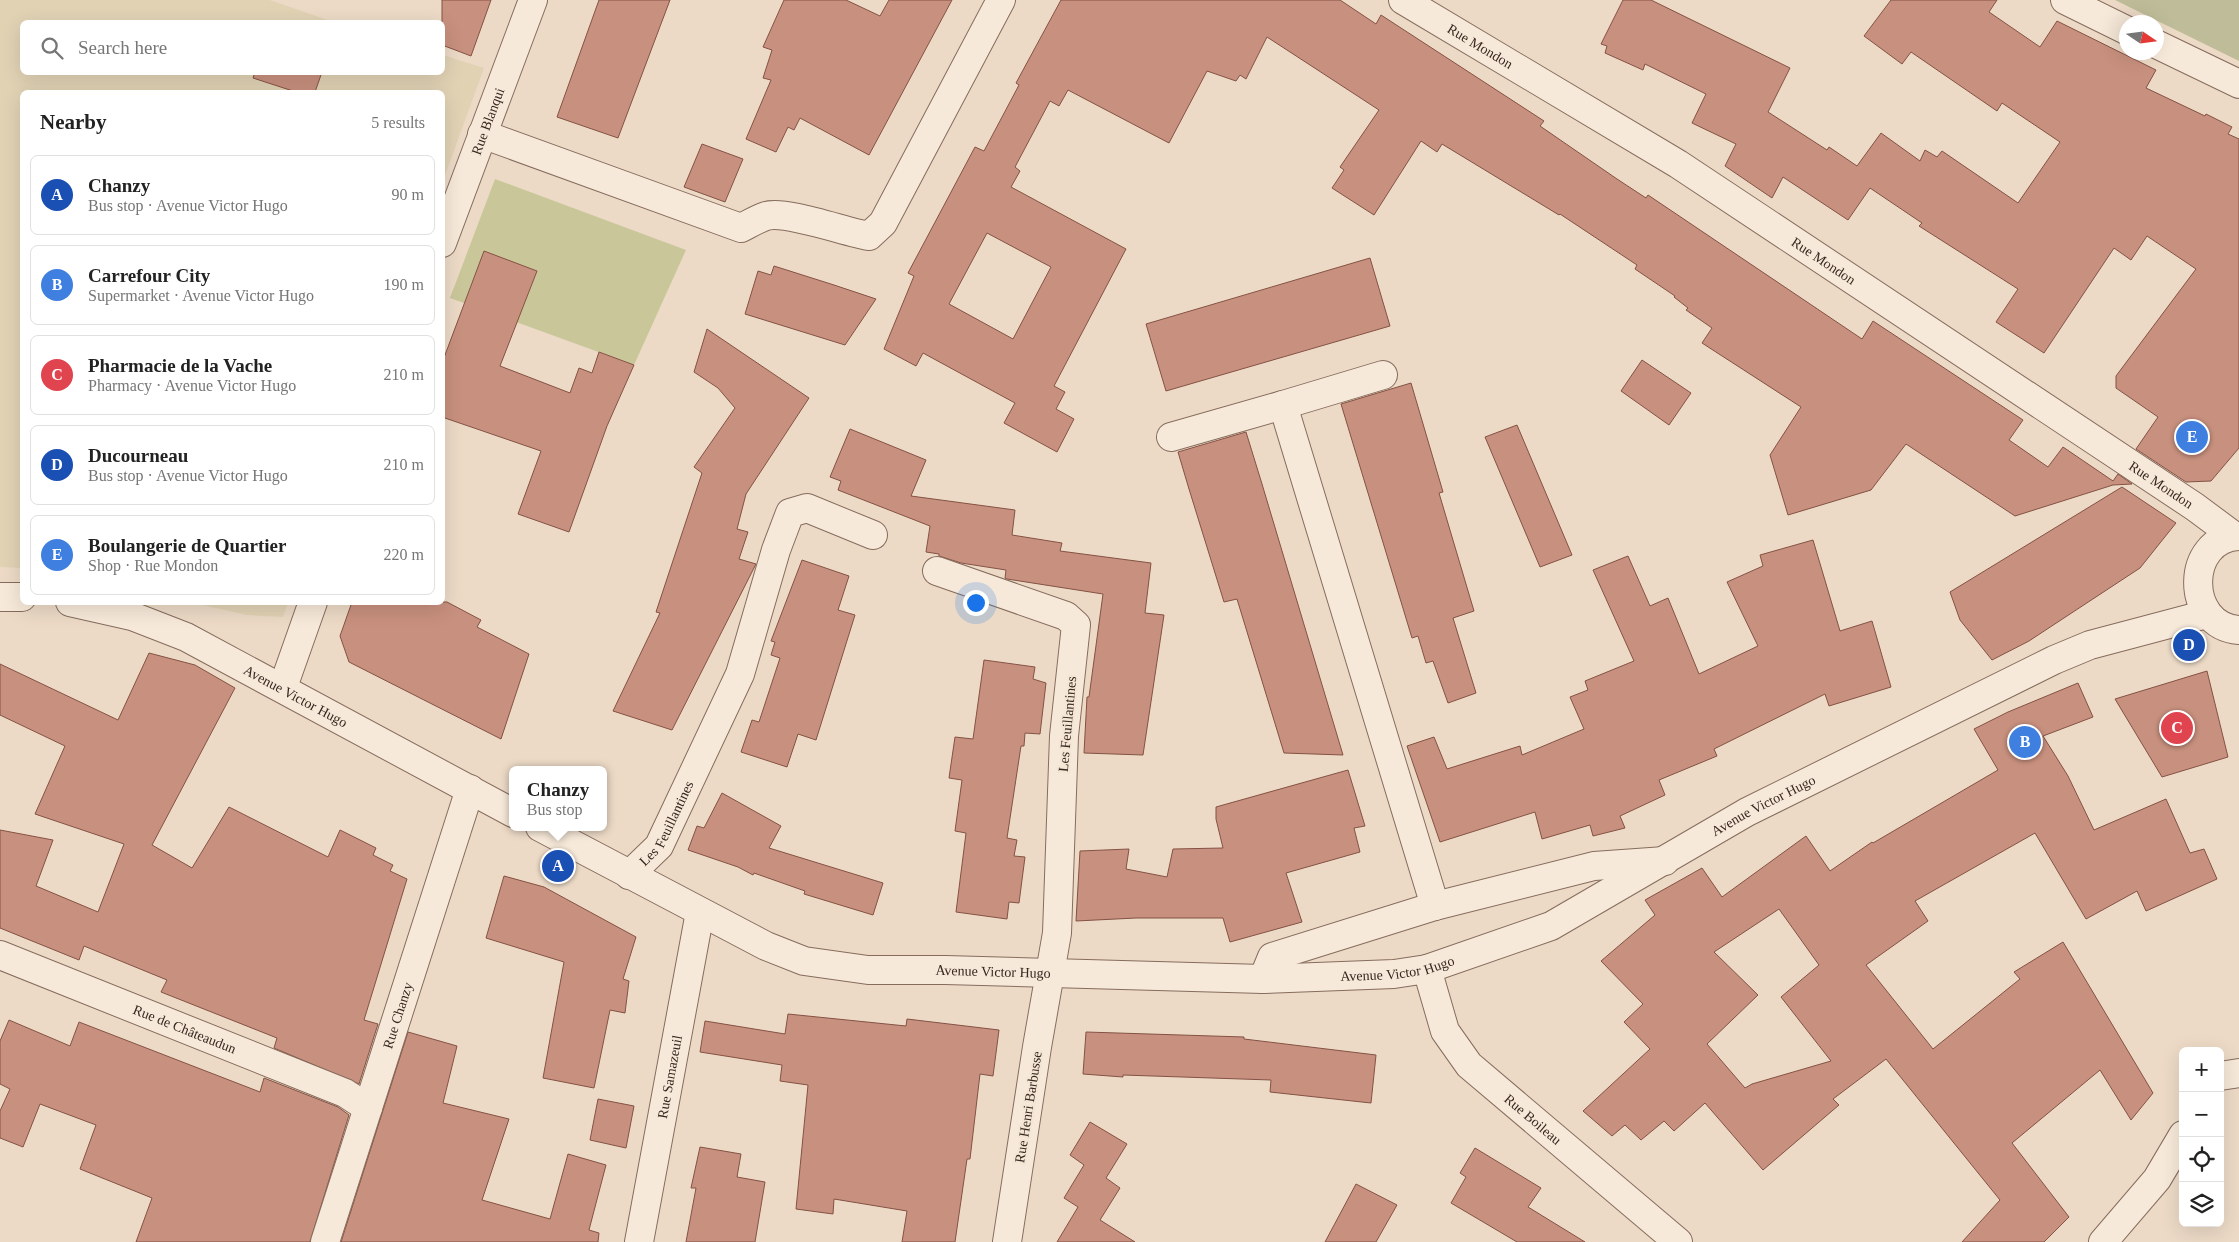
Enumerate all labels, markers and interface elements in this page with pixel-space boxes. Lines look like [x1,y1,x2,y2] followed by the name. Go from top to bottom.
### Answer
[2119,15,2164,60] north arrow
[20,20,445,75] search box
[1445,21,1515,72] street label: Rue Mondon
[38,34,66,62] icon: search
[78,37,167,58] text: Search here
[469,86,507,157] street label: Rue Blanqui
[40,110,107,134] text: Nearby
[371,114,425,131] text: 5 results
[88,175,150,196] text: Chanzy
[51,186,63,203] text: A
[392,186,424,203] text: 90 m
[88,197,288,214] text: Bus stop · Avenue Victor Hugo
[1789,234,1858,288] street label: Rue Mondon
[88,265,210,286] text: Carrefour City
[52,276,62,293] text: B
[384,276,424,293] text: 190 m
[88,287,314,304] text: Supermarket · Avenue Victor Hugo
[88,355,272,376] text: Pharmacie de la Vache
[51,366,63,383] text: C
[384,366,424,383] text: 210 m
[88,377,296,394] text: Pharmacy · Avenue Victor Hugo
[2176,418,2208,456] pin: E
[88,445,188,466] text: Ducourneau
[51,456,63,473] text: D
[384,456,424,473] text: 210 m
[2126,458,2196,512] street label: Rue Mondon
[88,467,288,484] text: Bus stop · Avenue Victor Hugo
[88,535,286,556] text: Boulangerie de Quartier
[52,546,62,563] text: E
[384,546,424,563] text: 220 m
[88,557,218,574] text: Shop · Rue Mondon
[963,590,989,616] your location
[2173,626,2205,664] pin: D
[241,663,350,730] street label: Avenue Victor Hugo
[1056,676,1079,773] street label: Les Feuillantines
[2161,709,2193,747] pin: C
[2009,723,2041,761] pin: B
[509,766,607,831] popup
[1709,772,1818,839] street label: Avenue Victor Hugo
[636,778,697,869] street label: Les Feuillantines
[527,779,589,800] text: Chanzy
[527,801,582,818] text: Bus stop
[542,847,574,885] pin: A
[1340,953,1456,984] street label: Avenue Victor Hugo
[935,963,1051,981] street label: Avenue Victor Hugo
[380,980,416,1051] street label: Rue Chanzy
[131,1002,238,1057] street label: Rue de Châteaudun
[655,1034,685,1120] street label: Rue Samazeuil
[2179,1047,2224,1227] map controls
[2179,1047,2224,1092] button: +
[1012,1050,1045,1164] street label: Rue Henri Barbusse
[1501,1091,1564,1148] street label: Rue Boileau
[2179,1092,2224,1137] button: −
[2179,1137,2224,1182] button: locate
[2179,1182,2224,1227] button: layers

